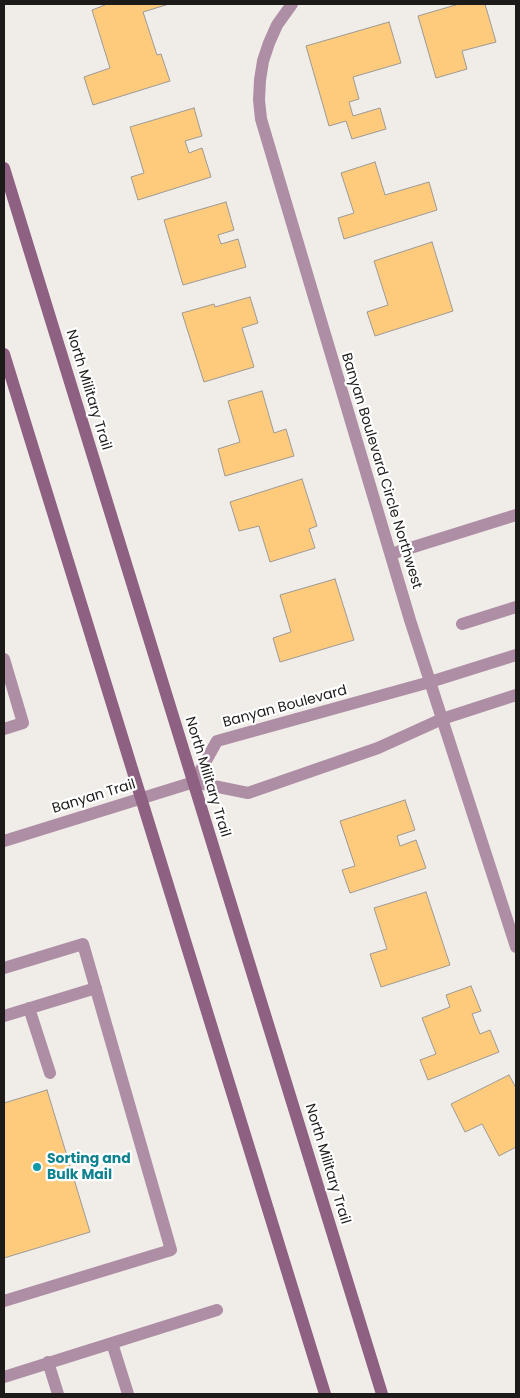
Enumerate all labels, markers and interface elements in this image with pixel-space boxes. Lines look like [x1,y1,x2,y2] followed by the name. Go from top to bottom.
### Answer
[62,328,114,452] street label: North Military Trail
[337,351,425,591] street label: Banyan Boulevard Circle Northwest
[221,682,349,732] street label: Banyan Boulevard
[181,715,233,839] street label: North Military Trail
[50,776,138,818] street label: Banyan Trail
[301,1102,353,1226] street label: North Military Trail
[47,1151,131,1184] place label: Sorting and Bulk Mail
[31,1161,43,1173] marker: Sorting and Bulk Mail

